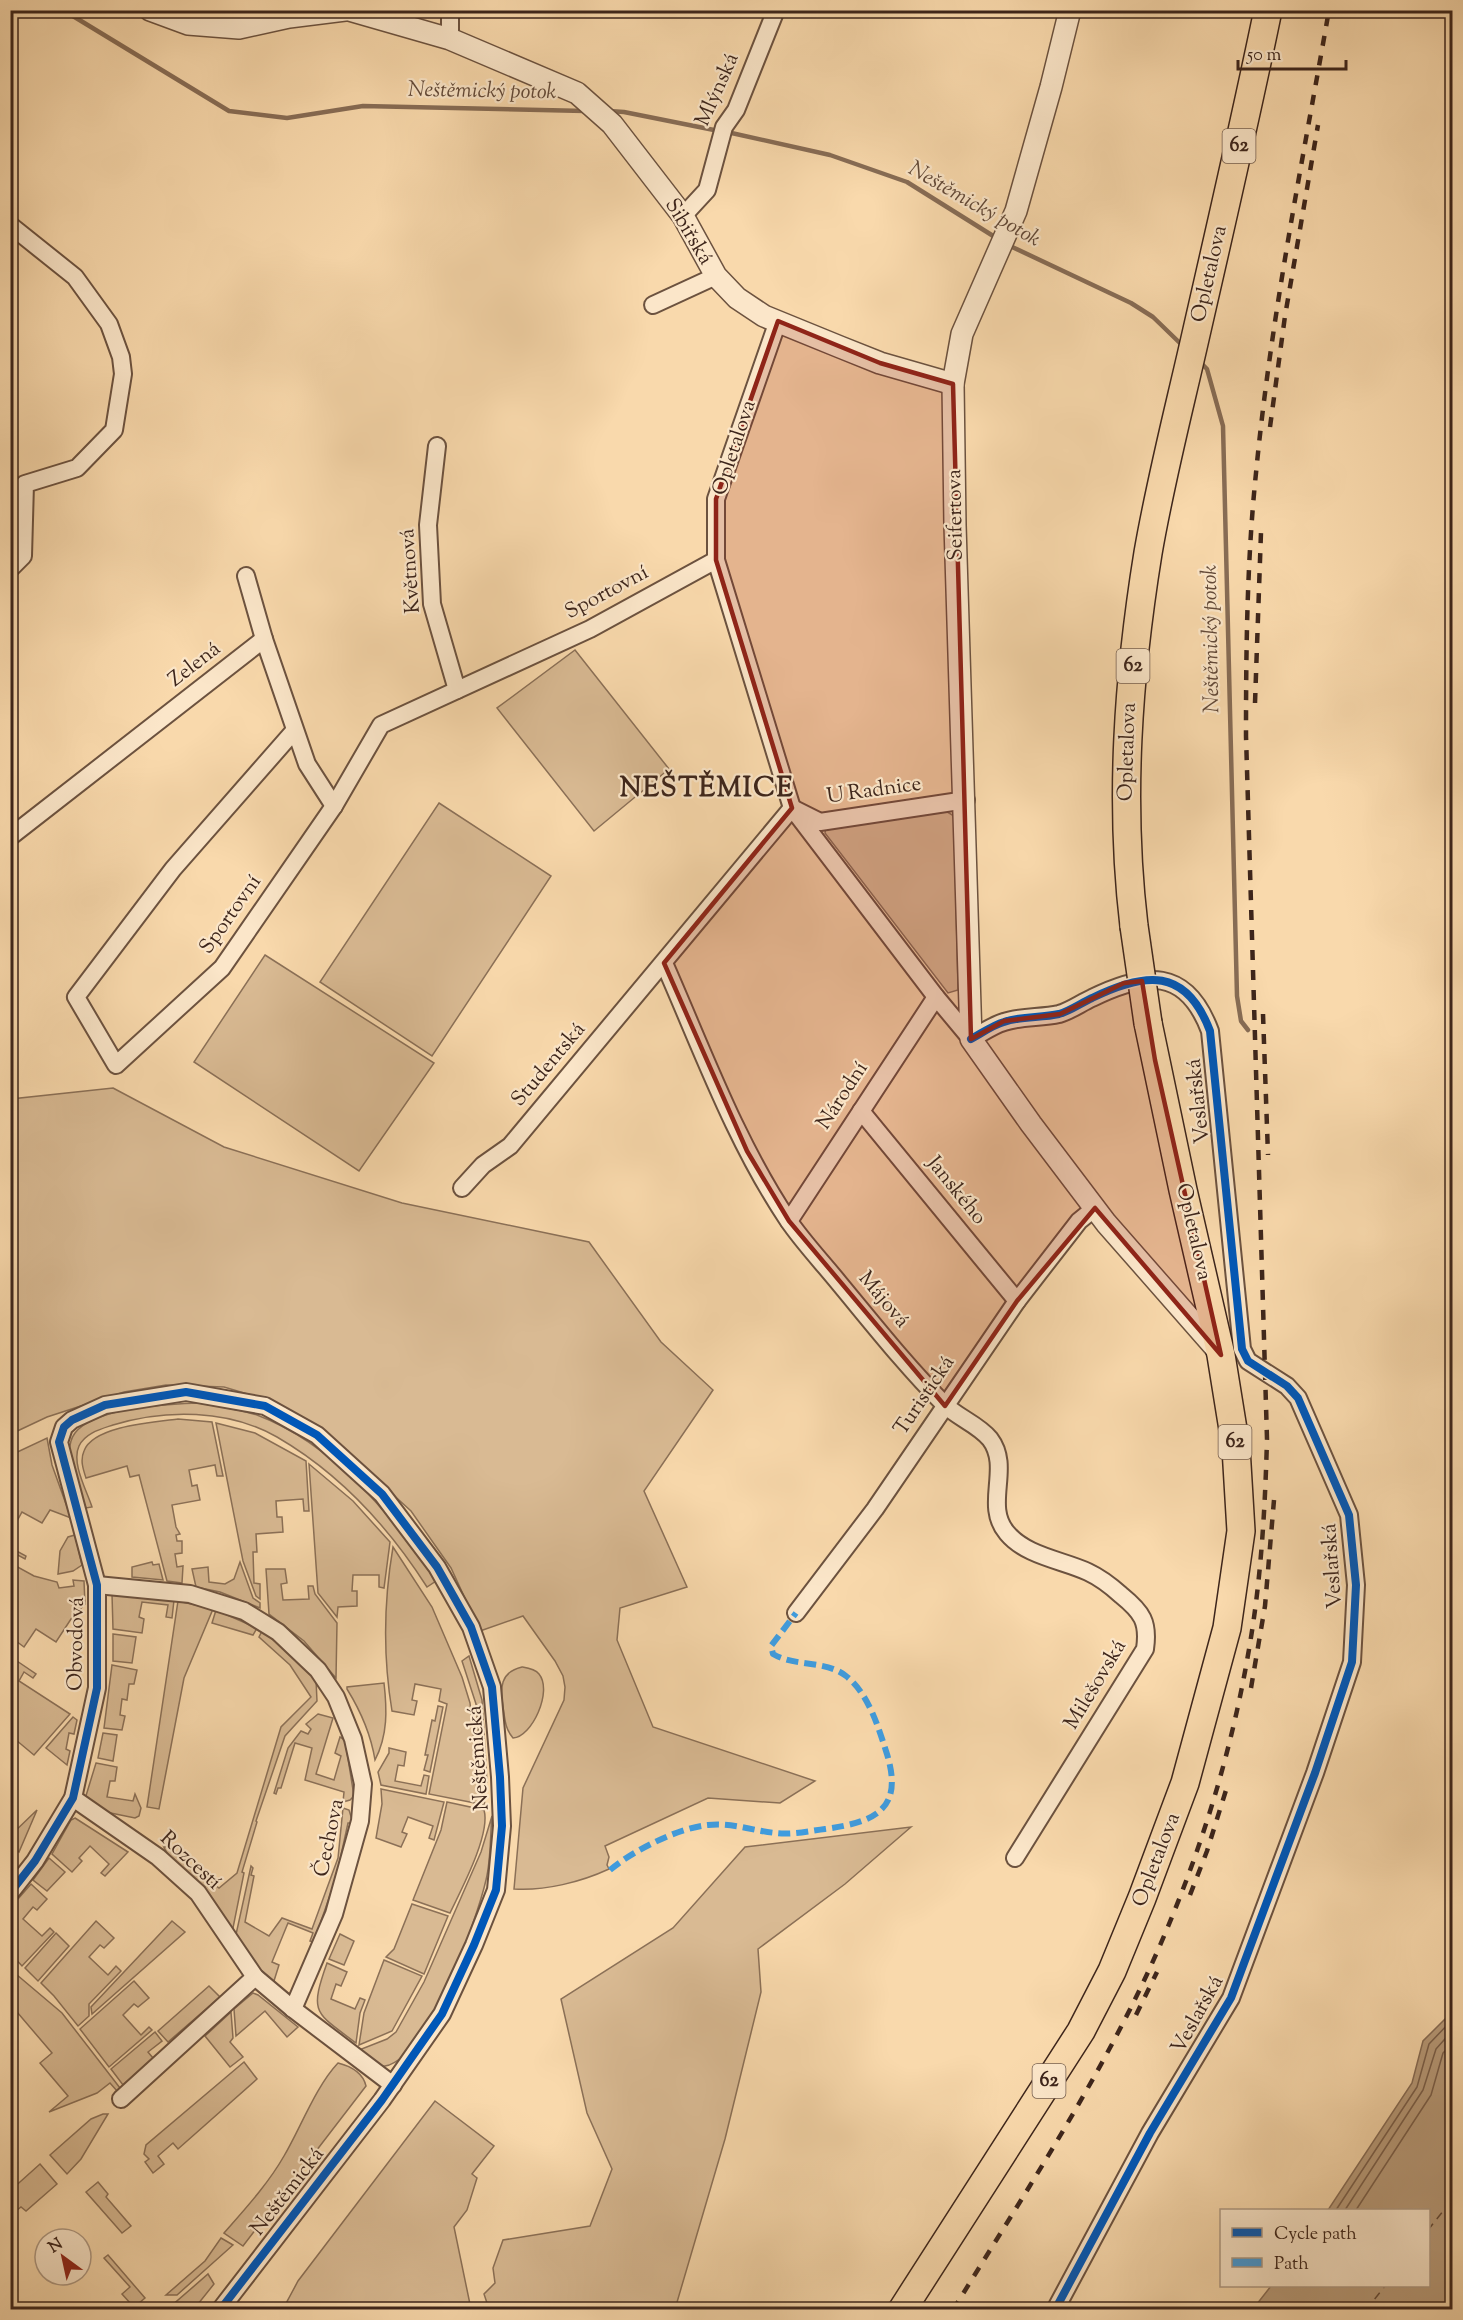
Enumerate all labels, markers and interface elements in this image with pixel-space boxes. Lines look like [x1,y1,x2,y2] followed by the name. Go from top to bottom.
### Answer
[1238,33,1346,71] scale bar
[1246,43,1282,69] text: 50 m
[689,48,748,131] street label: Mlýnská
[408,75,556,109] water label: Neštěmický potok
[1222,129,1256,163] road number: 62
[902,154,1046,256] water label: Neštěmický potok
[656,193,720,271] street label: Sibiřská
[1184,222,1236,326] street label: Opletalova
[705,396,765,500] street label: Opletalova
[940,469,972,561] street label: Seifertova
[393,527,429,614] street label: Květnová
[560,558,654,628] street label: Sportovní
[1195,565,1229,713] water label: Neštěmický potok
[163,635,228,695] street label: Zelená
[1116,649,1150,683] road number: 62
[1111,702,1145,802] street label: Opletalova
[620,769,794,809] district label: NEŠTĚMICE
[825,770,923,812] street label: U Radnice
[193,869,269,961] street label: Sportovní
[505,1016,593,1114] street label: Studentská
[810,1056,876,1136] street label: Národní
[1180,1057,1218,1145] street label: Veslařská
[918,1149,993,1232] street label: Janského
[1167,1180,1219,1284] street label: Opletalova
[850,1265,916,1335] street label: Májová
[887,1350,963,1442] street label: Turistická
[1218,1425,1252,1459] road number: 62
[1315,1522,1351,1610] street label: Veslařská
[61,1597,93,1691] street label: Obvodová
[1057,1634,1135,1736] street label: Milešovská
[460,1704,498,1812] street label: Neštěmická
[307,1796,353,1880] street label: Čechova
[1125,1808,1189,1912] street label: Opletalova
[152,1825,228,1897] street label: Rozcestí
[1164,1970,1232,2060] street label: Veslařská
[1032,2064,1066,2098] road number: 62
[244,2141,332,2243] street label: Neštěmická
[1220,2209,1430,2287] legend
[1274,2222,1357,2248] text: Cycle path
[33,2227,93,2287] north arrow
[45,2233,68,2260] text: N
[1274,2252,1309,2278] text: Path

